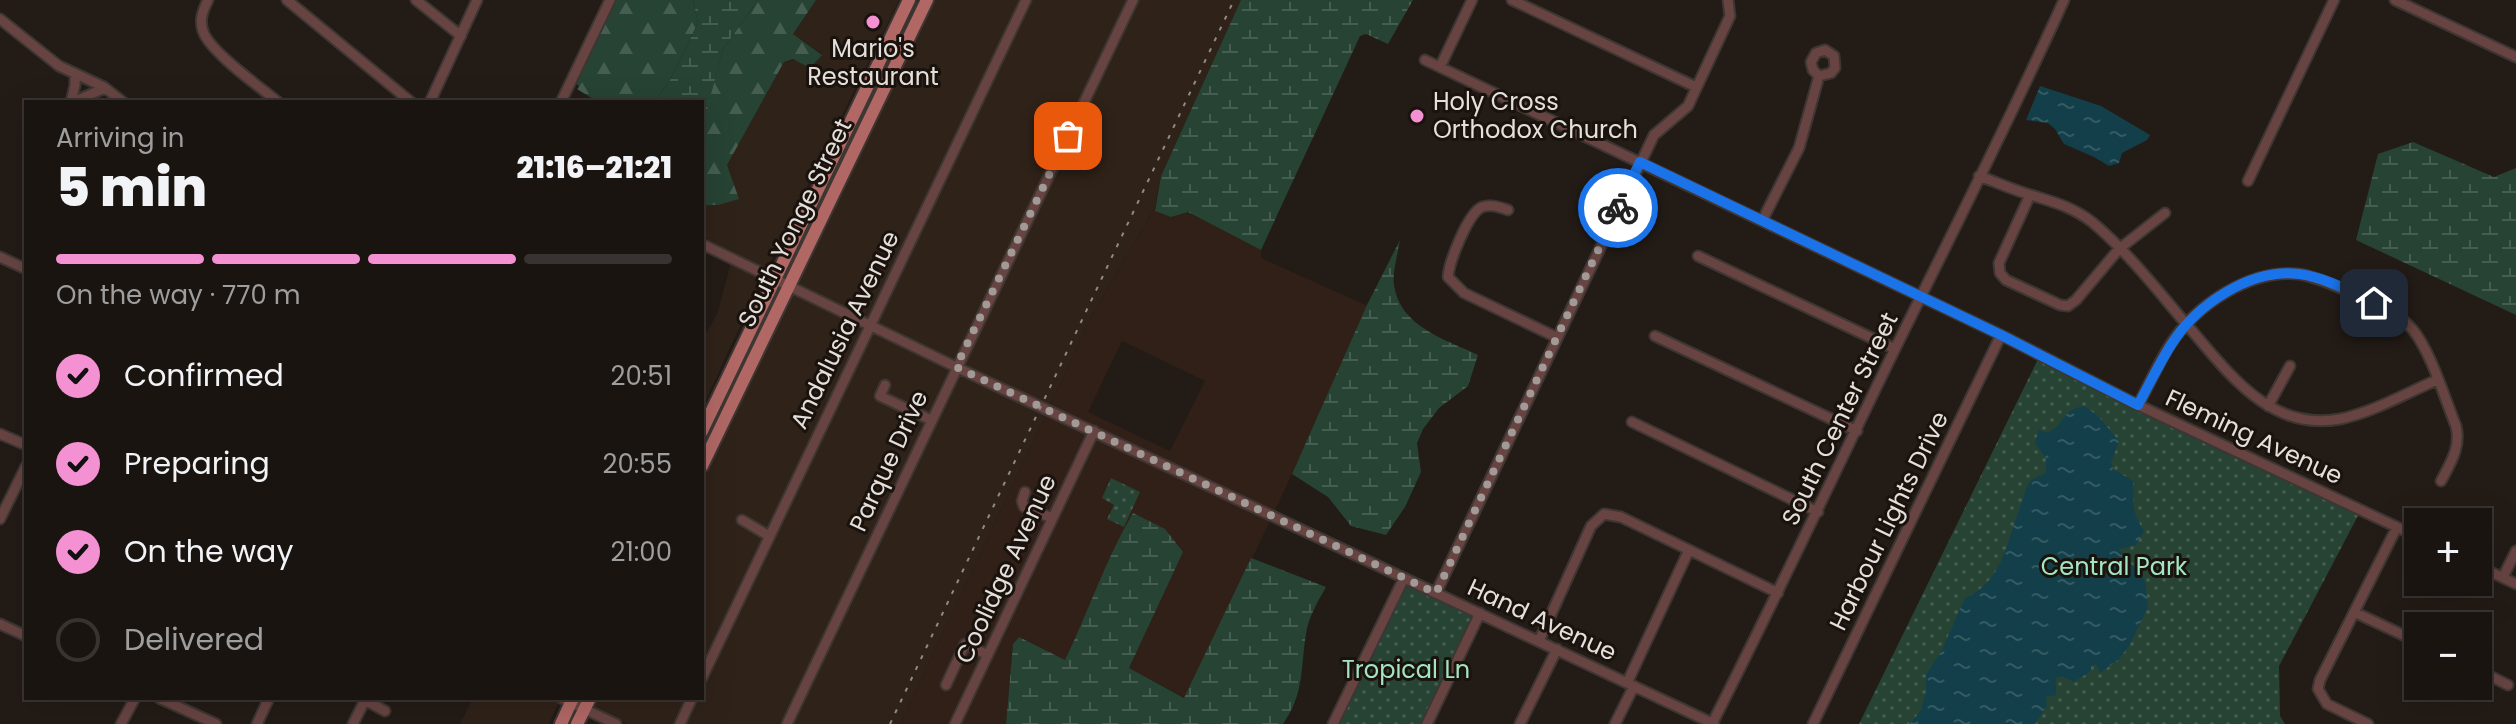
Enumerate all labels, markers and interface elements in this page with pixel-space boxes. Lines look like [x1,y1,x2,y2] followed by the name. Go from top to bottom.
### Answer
[864,13,882,31] marker: Mario's Restaurant
[807,32,939,93] place label: Mario's Restaurant
[1433,85,1638,146] place label: Holy Cross Orthodox Church
[1034,102,1102,170] pin
[1408,107,1426,125] marker: Holy Cross Orthodox Church
[730,113,859,332] street label: South Yonge Street
[1046,114,1090,158] icon: bag
[56,120,185,156] text: Arriving in
[517,146,672,189] text: 21:16–21:21
[56,151,207,224] text: 5 min
[1578,168,1658,248] courier
[1596,186,1640,230] icon: bike
[782,225,907,434] street label: Andalusia Avenue
[2340,269,2408,337] pin
[56,277,301,313] text: On the way · 770 m
[2352,281,2396,325] icon: home
[1774,307,1906,531] street label: South Center Street
[56,354,100,398] icon: check
[124,354,284,397] text: Confirmed
[611,358,672,394] text: 20:51
[2160,381,2348,492] street label: Fleming Avenue
[841,385,936,537] street label: Parque Drive
[1821,406,1956,636] street label: Harbour Lights Drive
[56,442,100,486] icon: check
[124,442,270,485] text: Preparing
[603,446,672,482] text: 20:55
[947,469,1064,669] street label: Coolidge Avenue
[2404,508,2492,700] map controls
[2404,508,2492,596] button: +
[56,530,100,574] icon: check
[124,530,293,573] text: On the way
[611,534,672,570] text: 21:00
[2041,550,2188,583] park label: Central Park
[1462,571,1622,669] street label: Hand Avenue
[2404,612,2492,700] button: −
[124,618,264,661] text: Delivered
[1342,653,1470,686] park label: Tropical Ln

